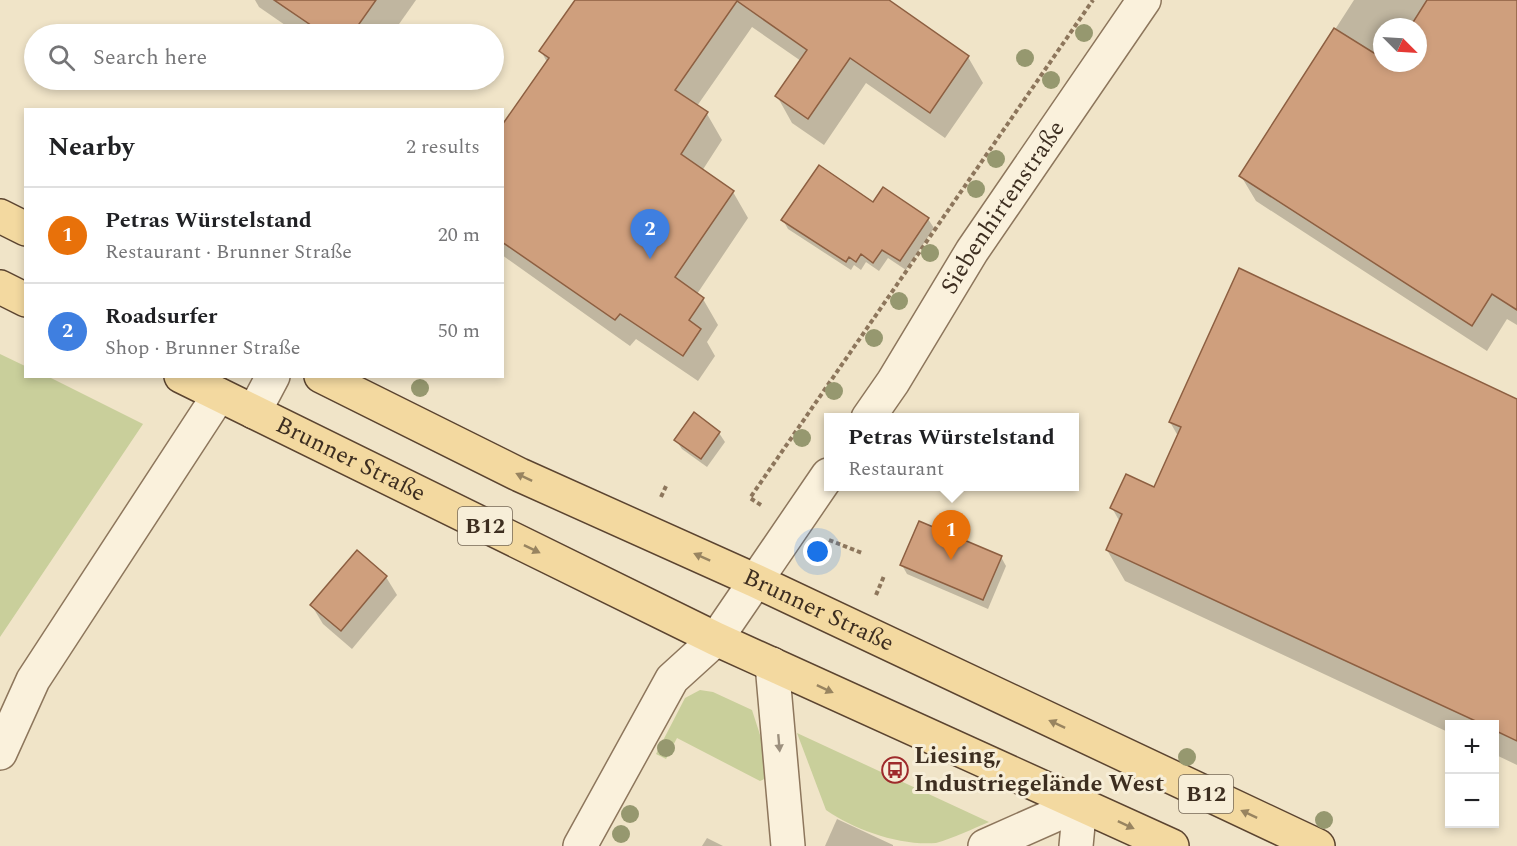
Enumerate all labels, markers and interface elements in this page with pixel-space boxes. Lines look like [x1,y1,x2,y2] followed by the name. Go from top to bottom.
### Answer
[1373,18,1427,72] north arrow
[24,24,504,90] search box
[45,41,78,74] icon: search
[93,41,207,74] text: Search here
[932,113,1074,301] street label: Siebenhirtenstraße
[48,127,134,167] text: Nearby
[406,132,480,162] text: 2 results
[105,204,312,237] text: Petras Würstelstand
[630,210,670,259] pin: 2
[62,220,73,250] text: 1
[438,220,480,250] text: 20 m
[105,237,352,267] text: Restaurant · Brunner Straße
[105,300,217,333] text: Roadsurfer
[62,316,73,346] text: 2
[438,316,480,346] text: 50 m
[105,333,300,363] text: Shop · Brunner Straße
[269,407,432,512] street label: Brunner Straße
[824,413,1079,491] popup
[848,421,1055,454] text: Petras Würstelstand
[848,454,944,484] text: Restaurant
[515,472,533,482] one-way arrow
[458,507,512,545] road number: B12
[932,510,970,560] pin: 1
[803,537,832,566] your location
[524,545,541,554] one-way arrow
[694,552,711,561] one-way arrow
[737,559,900,662] street label: Brunner Straße
[816,685,833,694] one-way arrow
[1048,719,1065,728] one-way arrow
[1445,720,1499,828] map controls
[1445,720,1499,774] button: +
[774,734,784,753] one-way arrow
[914,738,1164,802] place label: Liesing, Industriegelände West
[880,755,910,785] bus stop icon: Liesing, Industriegelände West
[1445,774,1499,828] button: −
[1179,775,1233,813] road number: B12
[1241,810,1258,819] one-way arrow
[1117,820,1135,830] one-way arrow

